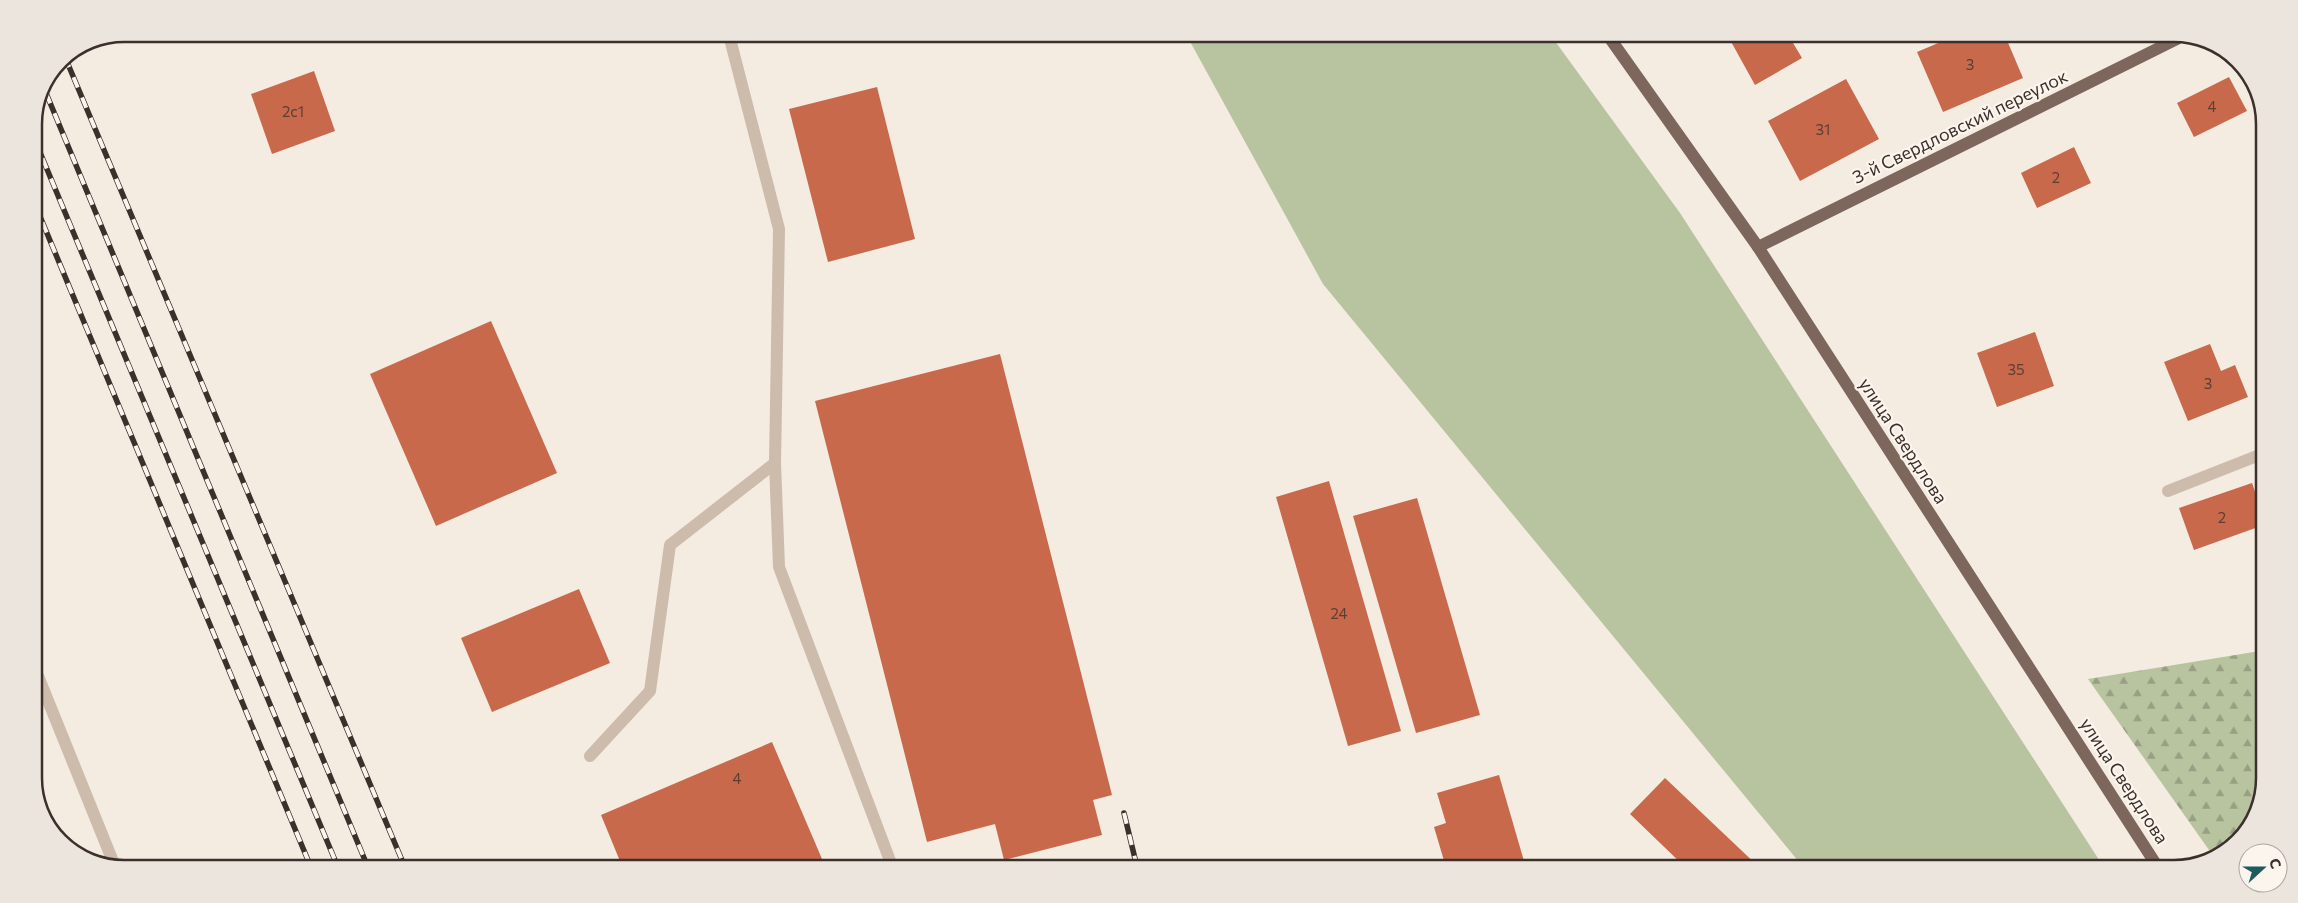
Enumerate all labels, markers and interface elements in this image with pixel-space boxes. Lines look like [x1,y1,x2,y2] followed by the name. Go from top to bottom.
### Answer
[1966,55,1974,73] house number: 3
[1848,64,2071,188] street label: 3-й Свердловский переулок
[2208,97,2217,115] house number: 4
[282,102,304,120] house number: 2с1
[1816,120,1830,138] house number: 31
[2052,168,2060,186] house number: 2
[2007,360,2025,378] house number: 35
[1855,373,1953,507] street label: улица Свердлова
[2204,374,2212,392] house number: 3
[2218,508,2226,526] house number: 2
[1330,604,1348,622] house number: 24
[2076,713,2174,847] street label: улица Свердлова
[733,769,742,787] house number: 4
[2238,843,2288,893] north arrow
[2266,856,2285,871] text: С

